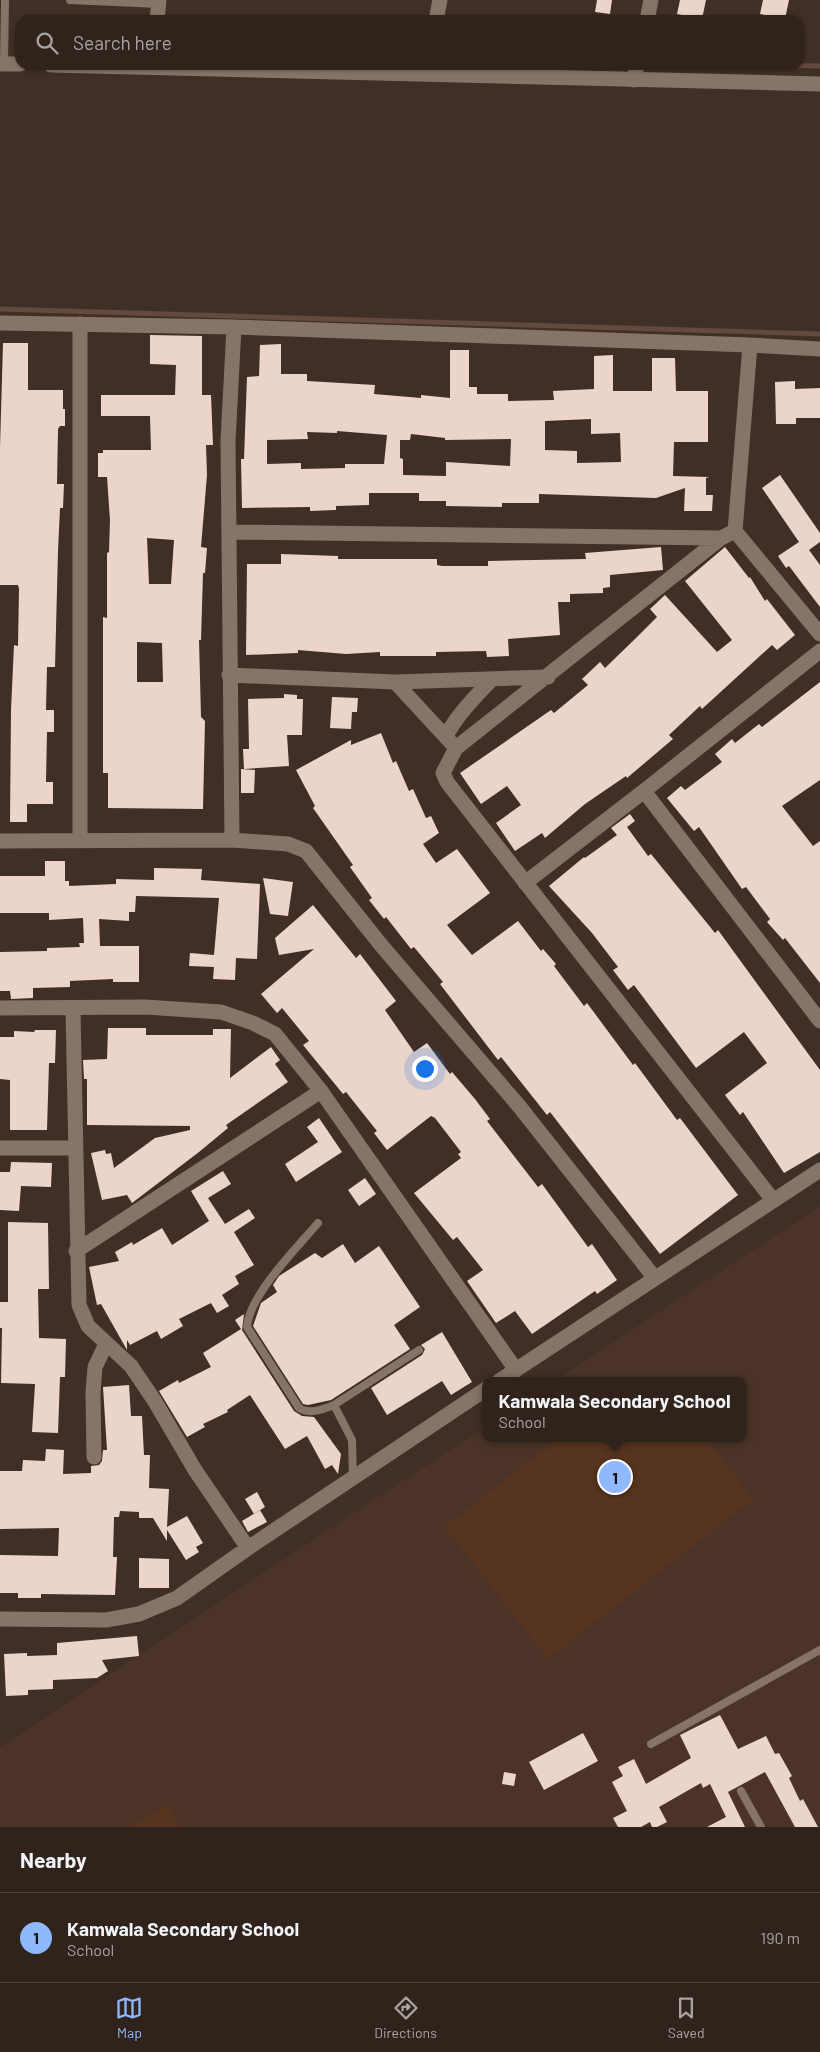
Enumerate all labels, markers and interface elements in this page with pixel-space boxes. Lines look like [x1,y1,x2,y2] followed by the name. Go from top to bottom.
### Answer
[15,15,805,70] search box
[33,29,61,57] icon: search
[73,31,172,54] text: Search here
[412,1056,438,1082] your location
[482,1377,747,1442] popup
[498,1389,731,1412] text: Kamwala Secondary School
[498,1412,546,1431] text: School
[599,1458,631,1496] pin: 1
[20,1847,86,1872] text: Nearby
[67,1917,299,1940] text: Kamwala Secondary School
[33,1928,39,1947] text: 1
[761,1928,800,1947] text: 190 m
[67,1940,114,1959] text: School
[115,1994,143,2041] tab: Map
[374,1994,437,2041] tab: Directions
[668,1994,705,2041] tab: Saved

